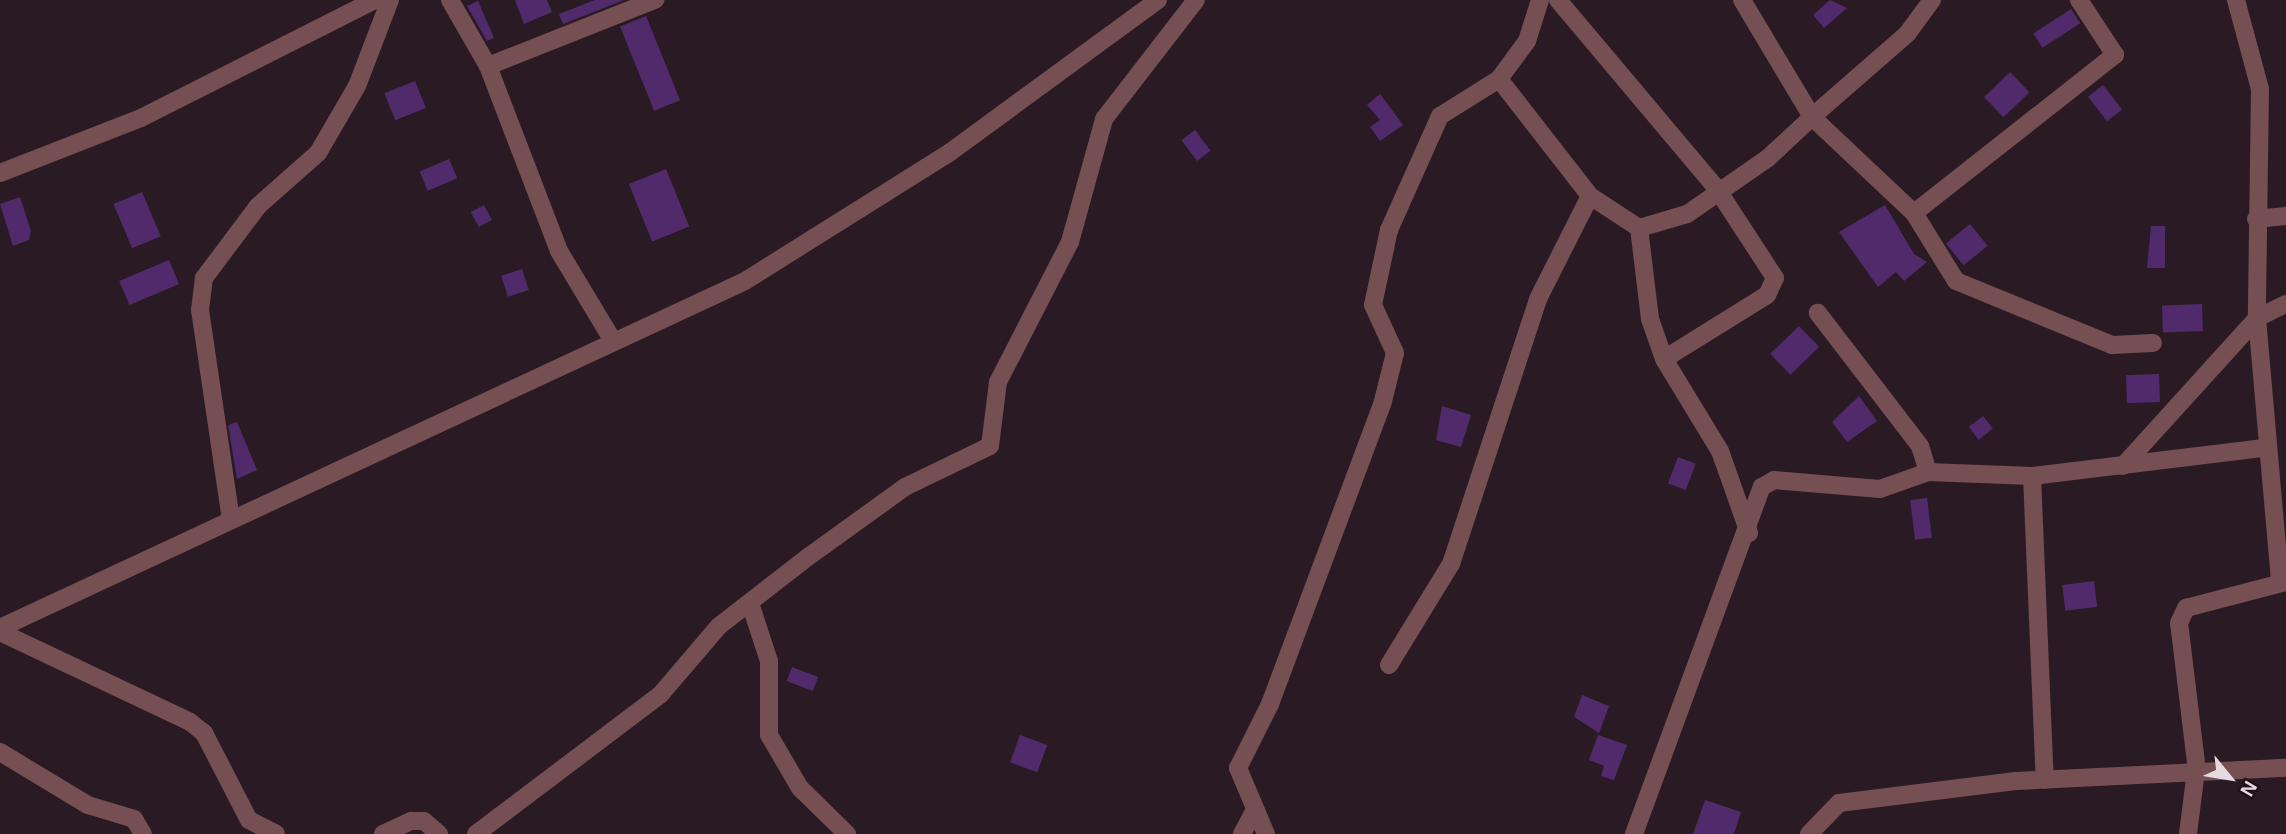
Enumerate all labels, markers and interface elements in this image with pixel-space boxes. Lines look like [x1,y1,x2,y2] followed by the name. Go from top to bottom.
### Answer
[2195,743,2265,813] north arrow
[2236,778,2261,800] text: N

